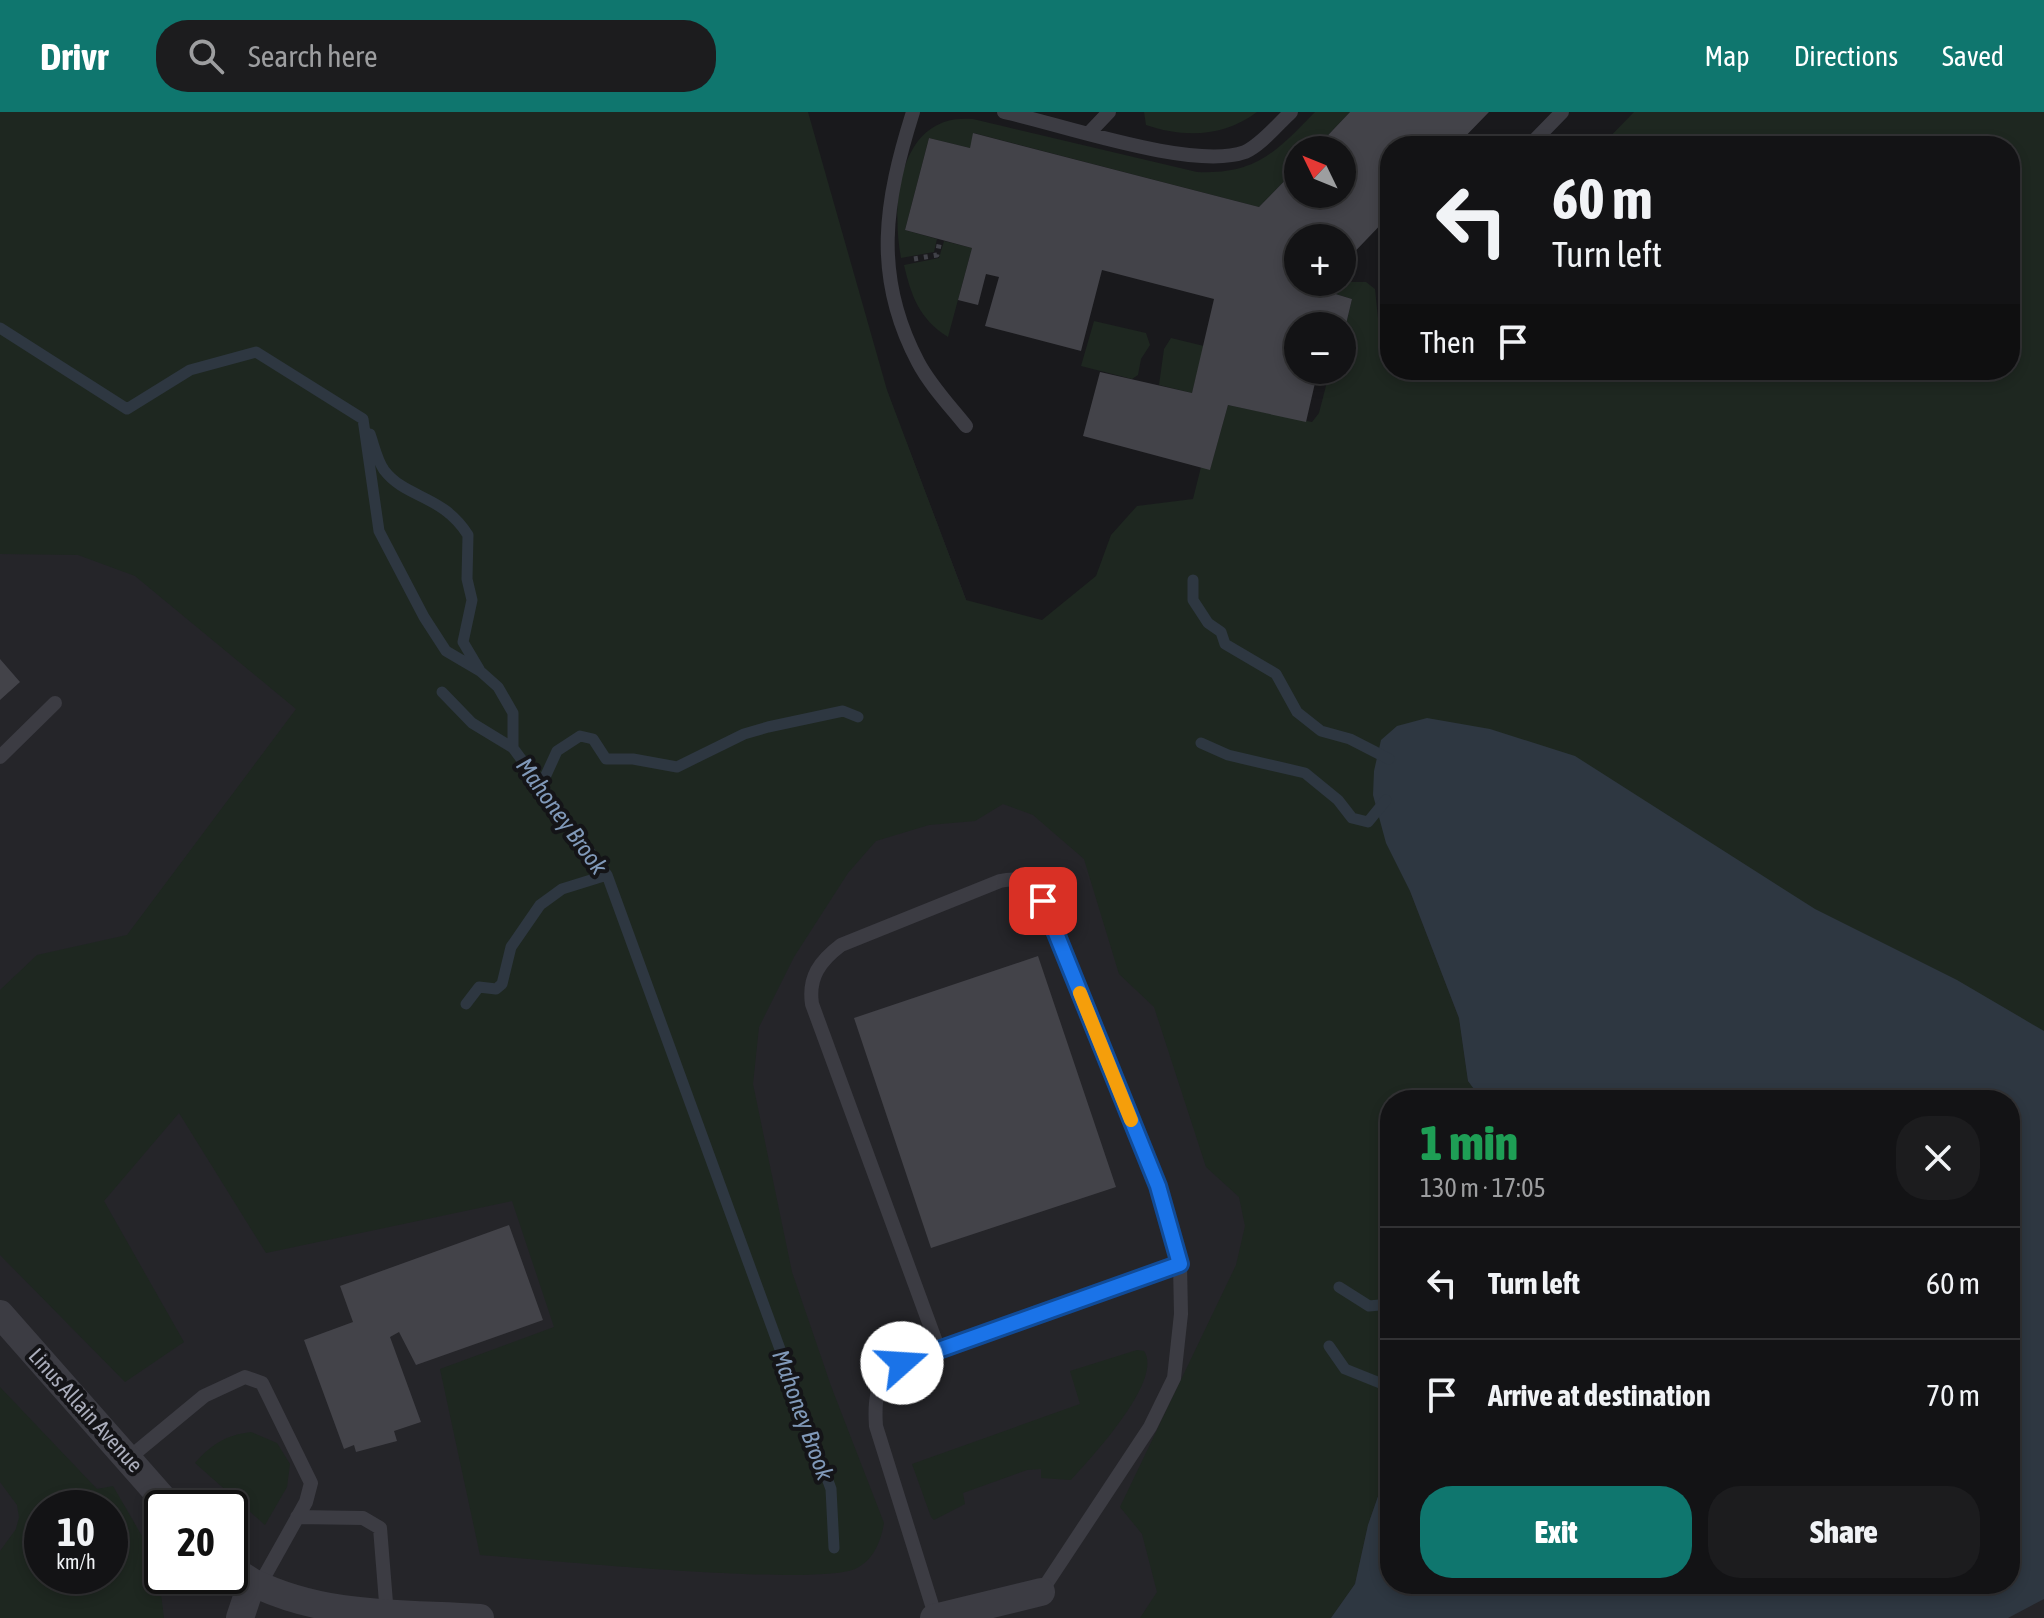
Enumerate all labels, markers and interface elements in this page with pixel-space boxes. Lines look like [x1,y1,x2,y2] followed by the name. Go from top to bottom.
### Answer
[156,20,716,92] search box
[184,34,228,78] icon: search
[40,35,108,78] text: Drivr
[248,39,378,73] text: Search here
[1705,40,1750,72] text: Map
[1794,40,1898,72] text: Directions
[1942,40,2004,72] text: Saved
[1284,136,1356,208] north arrow
[1284,136,1356,384] map controls
[1552,167,1653,231] text: 60 m
[1420,168,1524,272] icon: left
[1284,224,1356,296] button: +
[1552,233,1662,275] text: Turn left
[1284,312,1356,384] button: −
[1491,320,1535,364] icon: arrive
[1420,325,1475,359] text: Then
[511,753,613,879] water label: Mahoney Brook
[1009,867,1077,935] pin
[1021,879,1065,923] icon: arrive
[1420,1115,1518,1170] text: 1 min
[1896,1116,1980,1200] button: close
[1420,1173,1546,1203] text: 130 m · 17:05
[1420,1261,1464,1305] icon: left
[1488,1266,1580,1300] text: Turn left
[1926,1266,1980,1300] text: 60 m
[860,1321,944,1405] position arrow
[23,1343,149,1477] street label: Linus Allain Avenue
[767,1346,839,1484] water label: Mahoney Brook
[1420,1373,1464,1417] icon: arrive
[1488,1378,1710,1412] text: Arrive at destination
[1926,1378,1980,1412] text: 70 m
[1420,1486,1692,1578] button: Exit
[1708,1486,1980,1578] button: Share
[144,1490,248,1594] speed limit sign: 20
[57,1509,95,1554] text: 10
[56,1550,96,1573] text: km/h

